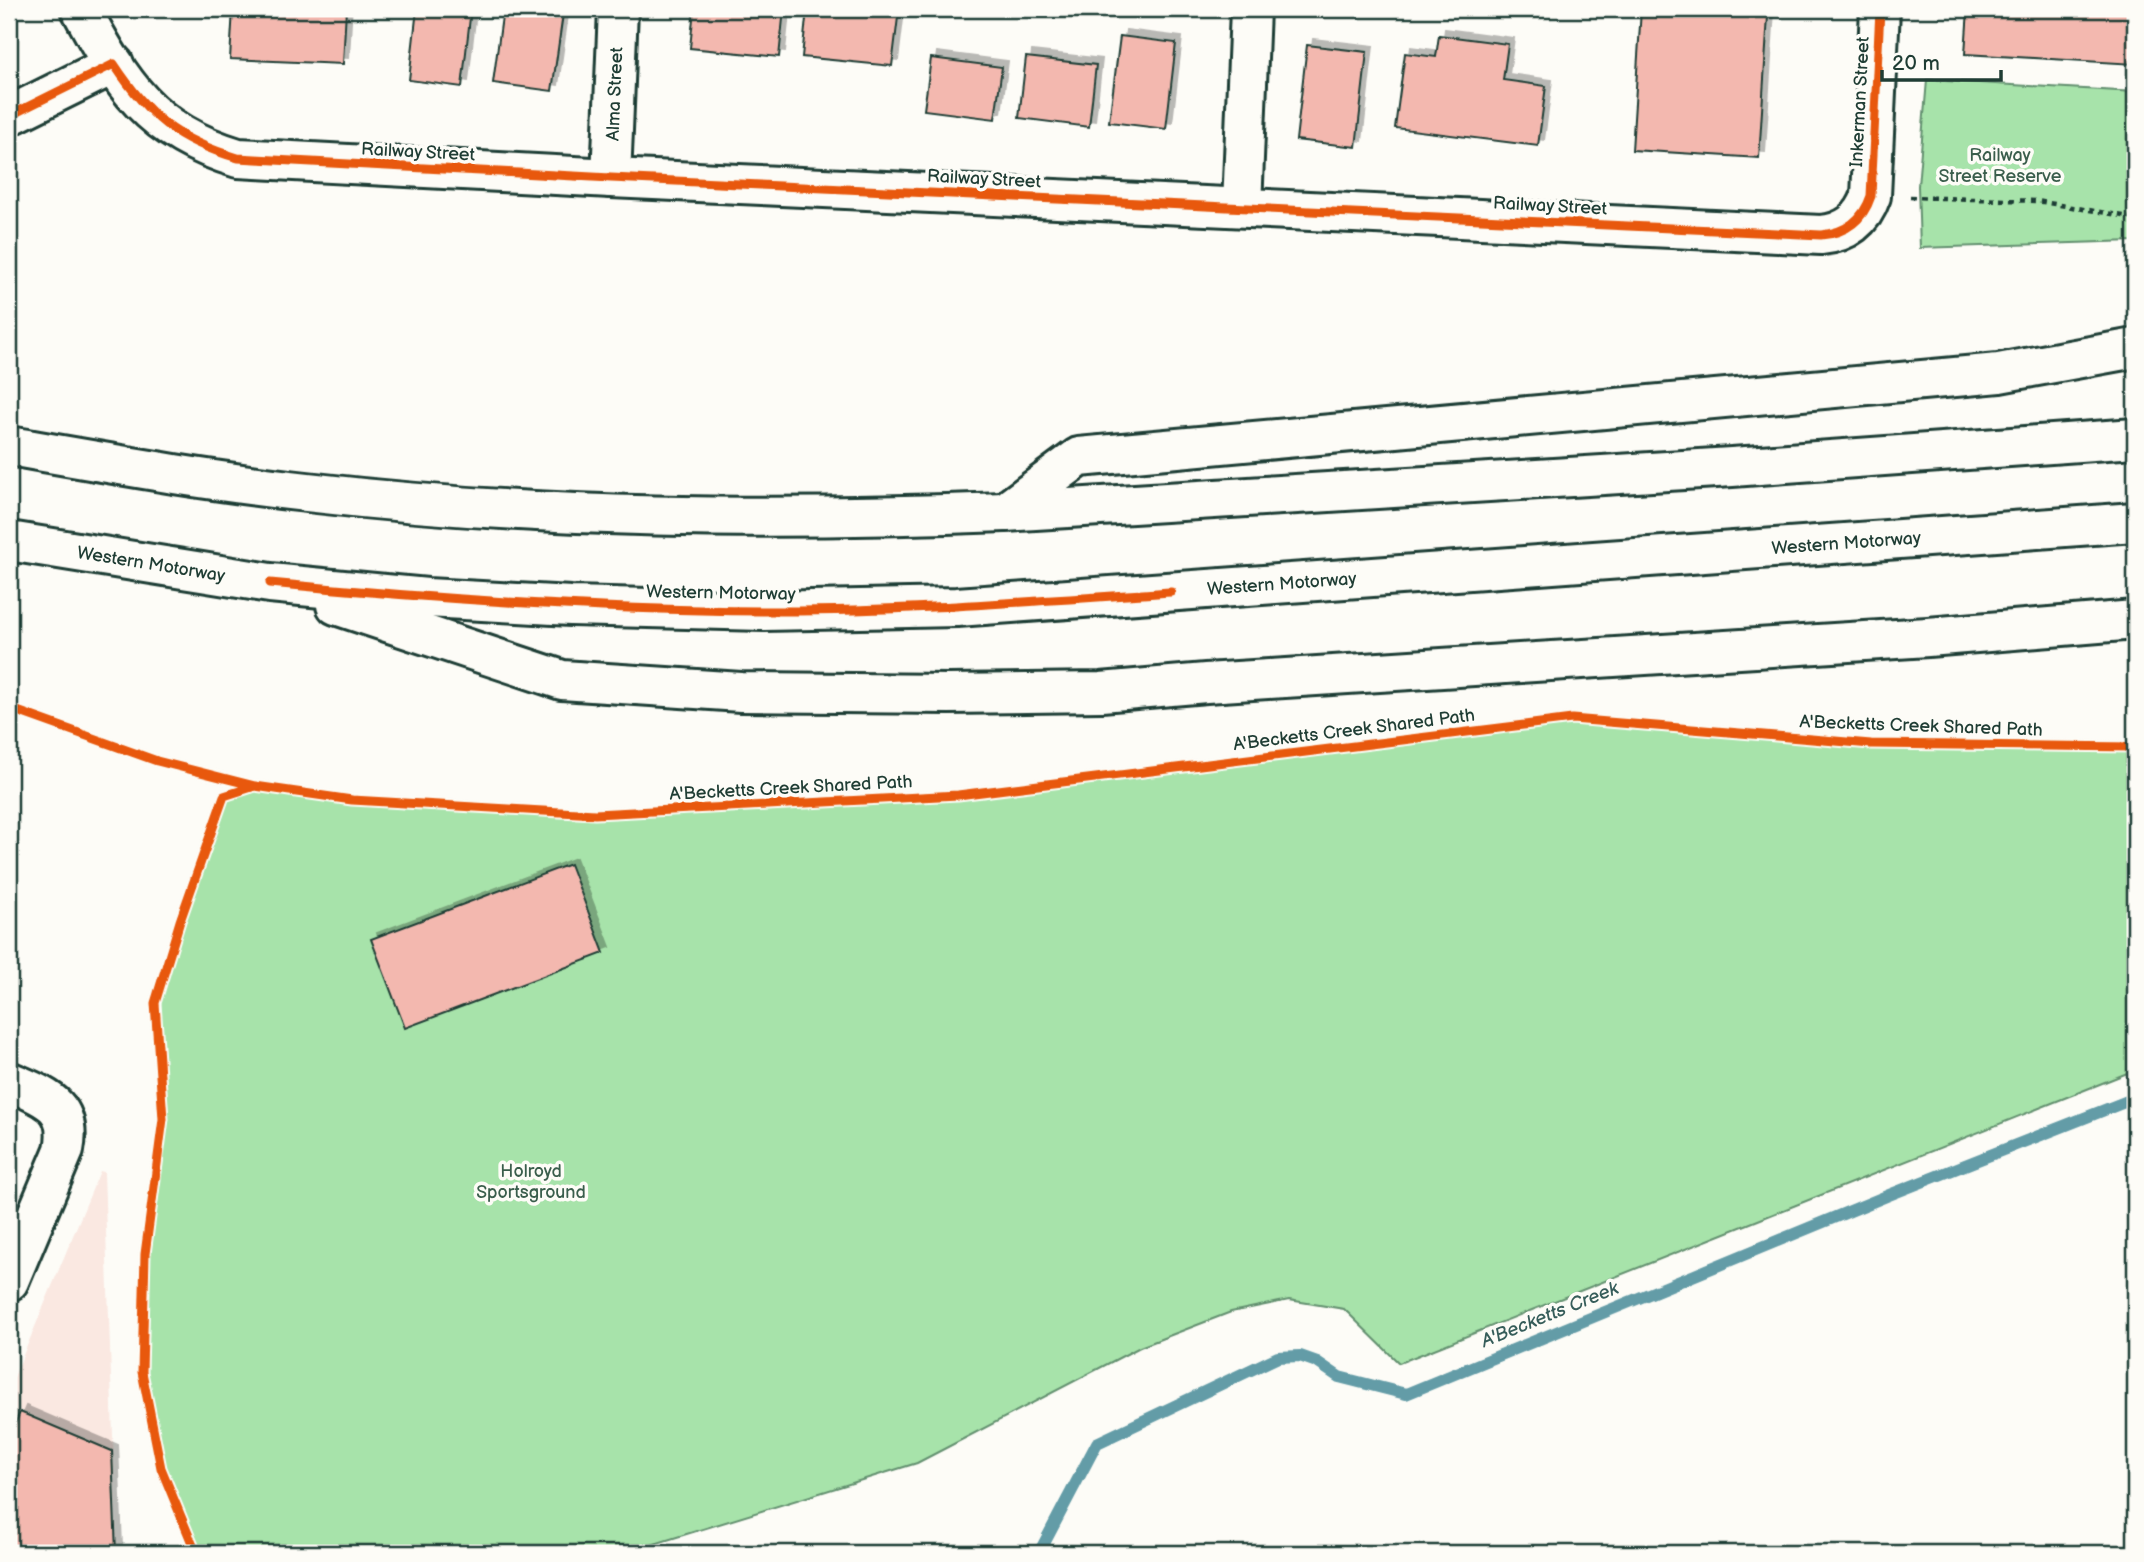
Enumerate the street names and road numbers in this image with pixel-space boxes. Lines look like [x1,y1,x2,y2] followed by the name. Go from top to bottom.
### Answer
[1846,36,1874,168] street label: Inkerman Street
[602,46,627,142] street label: Alma Street
[360,139,476,165] street label: Railway Street
[926,166,1042,192] street label: Railway Street
[1492,193,1608,219] street label: Railway Street
[1771,527,1923,559] street label: Western Motorway
[76,542,228,586] street label: Western Motorway
[1206,568,1358,599] street label: Western Motorway
[646,581,797,605] street label: Western Motorway
[1232,705,1476,755] street label: A'Becketts Creek Shared Path
[1799,711,2043,741] street label: A'Becketts Creek Shared Path
[669,771,913,805] street label: A'Becketts Creek Shared Path

